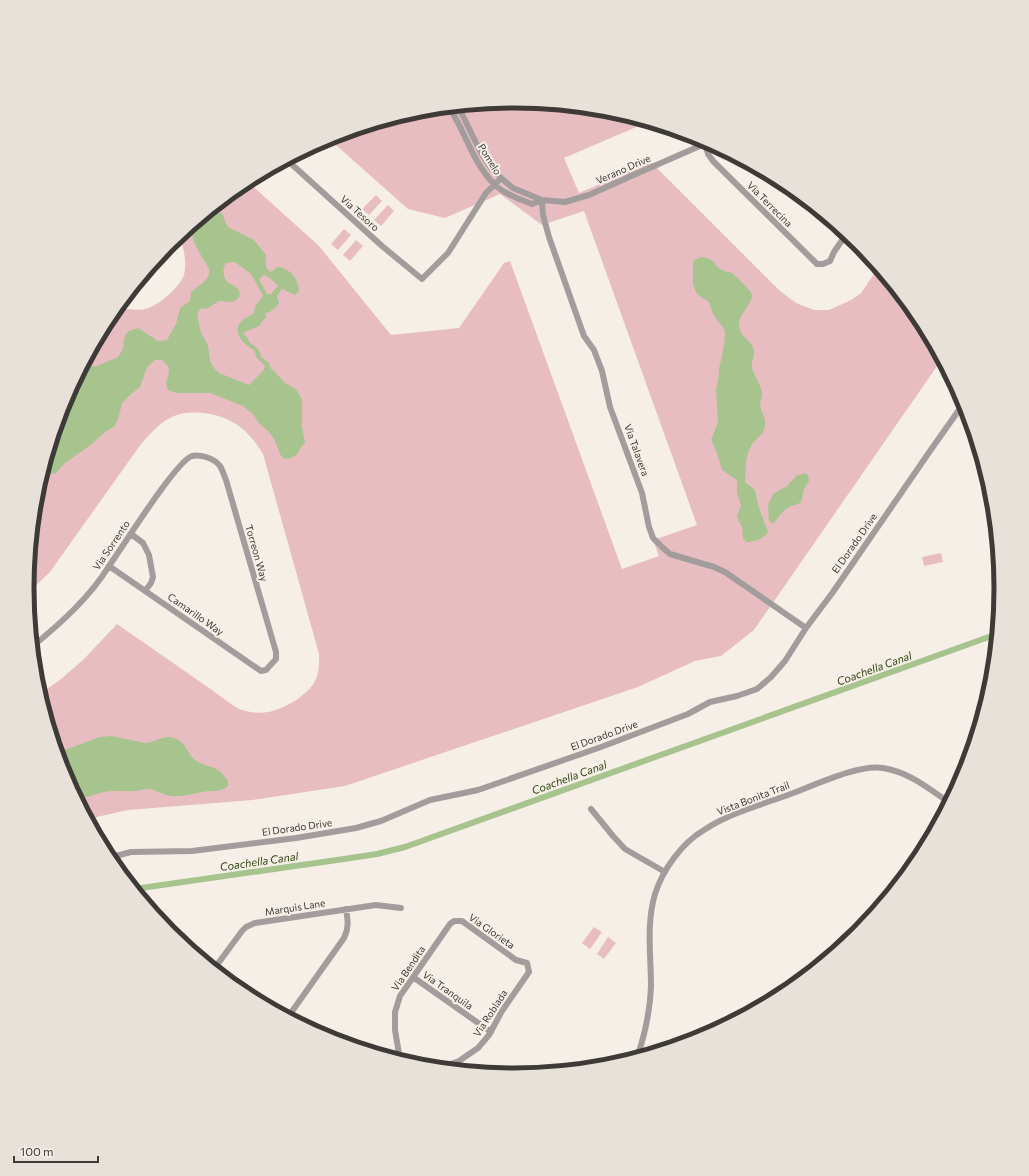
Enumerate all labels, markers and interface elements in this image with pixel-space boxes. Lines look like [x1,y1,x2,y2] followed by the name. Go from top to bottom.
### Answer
[476,141,504,177] street label: Pomelo
[594,152,652,186] street label: Verano Drive
[745,179,795,229] street label: Via Terrecina
[338,193,382,233] street label: Via Tesoro
[622,422,652,478] street label: Via Talavera
[829,511,879,575] street label: El Dorado Drive
[90,518,132,572] street label: Via Sorrento
[243,523,271,583] street label: Torreon Way
[166,590,226,638] street label: Camarillo Way
[835,648,914,688] water label: Coachella Canal
[569,717,639,753] street label: El Dorado Drive
[530,757,609,797] water label: Coachella Canal
[715,779,791,817] street label: Vista Bonita Trail
[261,816,333,838] street label: El Dorado Drive
[219,849,299,873] water label: Coachella Canal
[264,896,326,918] street label: Marquis Lane
[467,911,517,951] street label: Via Glorieta
[389,943,427,993] street label: Via Bendita
[420,968,476,1012] street label: Via Tranquila
[470,987,510,1039] street label: Via Roblada
[14,1138,98,1164] scale bar
[20,1144,54,1158] text: 100 m

